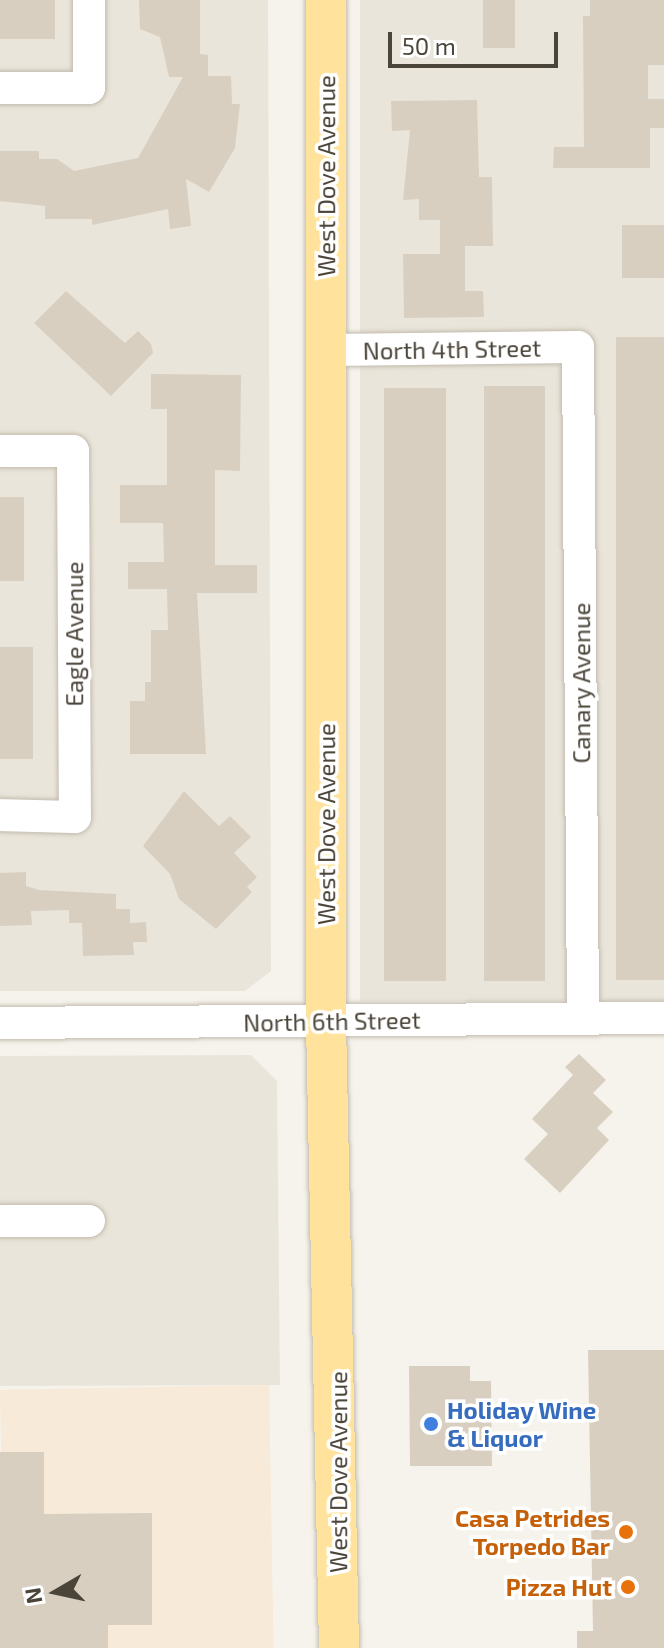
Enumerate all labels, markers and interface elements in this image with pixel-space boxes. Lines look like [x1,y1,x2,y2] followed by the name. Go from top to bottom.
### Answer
[392,16,562,66] scale bar
[402,31,456,60] text: 50 m
[312,75,340,277] street label: West Dove Avenue
[363,333,541,365] street label: North 4th Street
[60,561,88,707] street label: Eagle Avenue
[567,602,595,764] street label: Canary Avenue
[312,723,340,925] street label: West Dove Avenue
[243,1005,421,1037] street label: North 6th Street
[324,1371,352,1573] street label: West Dove Avenue
[447,1396,597,1452] place label: Holiday Wine & Liquor
[422,1415,440,1433] marker: Holiday Wine & Liquor
[455,1504,610,1560] place label: Casa Petrides Torpedo Bar
[617,1523,635,1541] marker: Casa Petrides Torpedo Bar
[16,1552,96,1632] north arrow
[506,1573,612,1601] place label: Pizza Hut
[619,1578,637,1596] marker: Pizza Hut
[18,1586,46,1606] text: N

